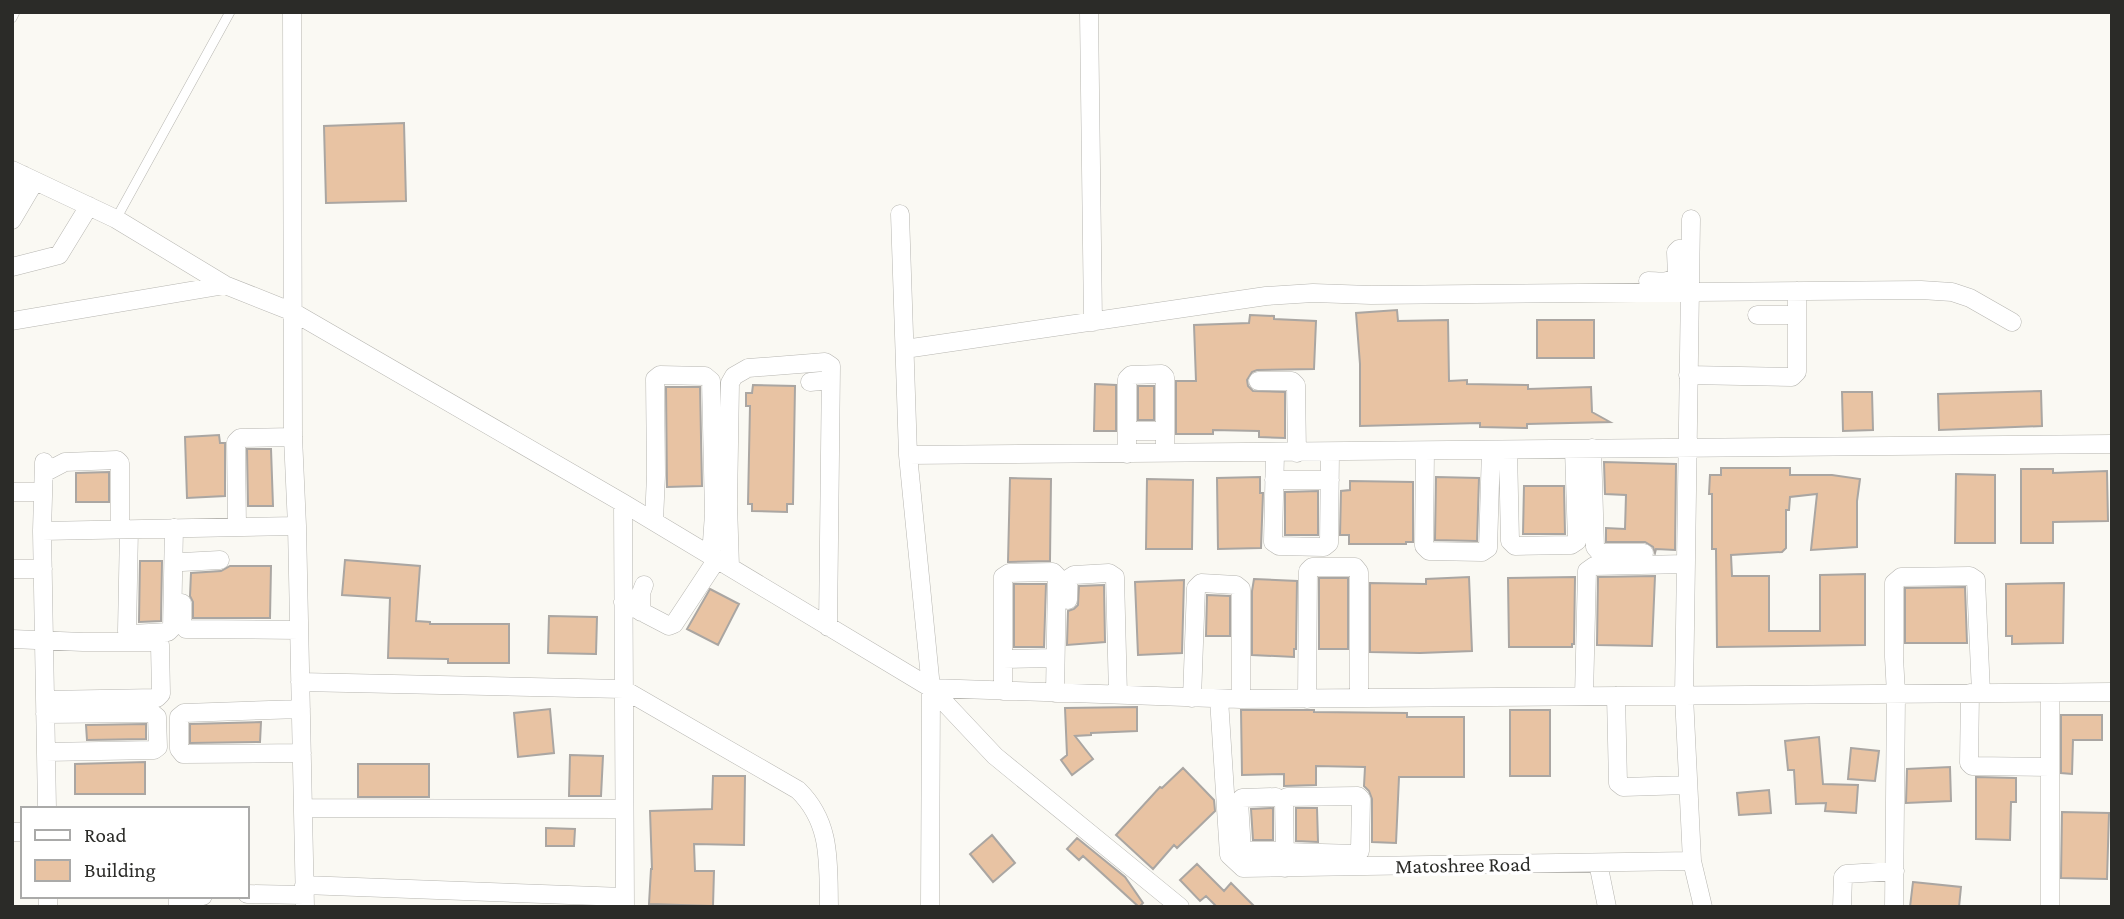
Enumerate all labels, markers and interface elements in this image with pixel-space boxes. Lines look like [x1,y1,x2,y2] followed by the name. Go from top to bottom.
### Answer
[21,807,248,898] legend
[84,823,127,847] text: Road
[1395,852,1531,878] street label: Matoshree Road
[84,858,156,882] text: Building

